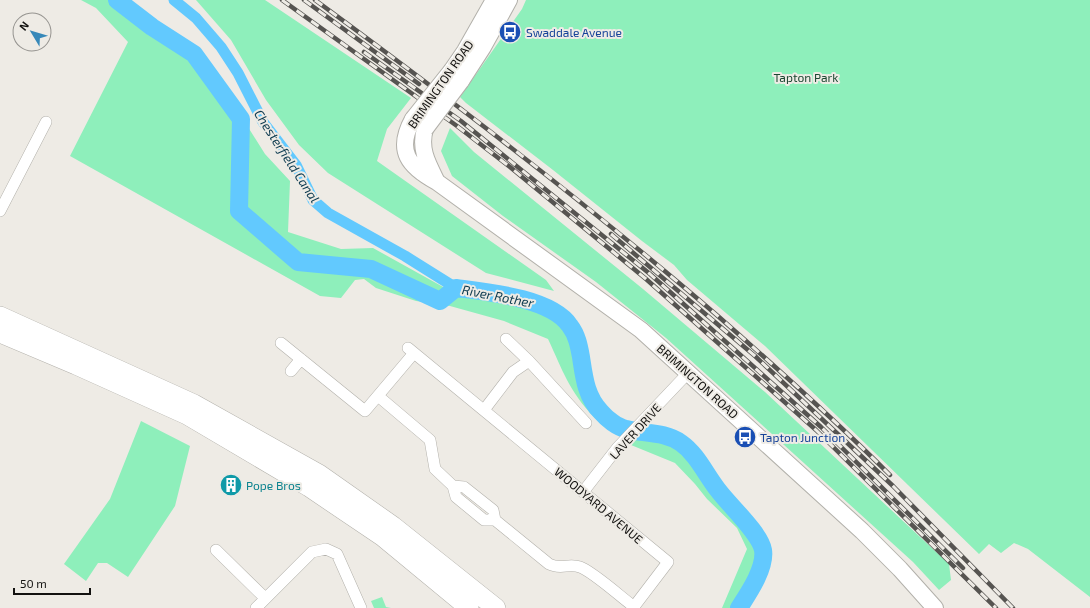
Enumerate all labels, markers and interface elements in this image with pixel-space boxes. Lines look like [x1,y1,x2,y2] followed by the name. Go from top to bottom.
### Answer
[12,12,52,52] north arrow
[16,18,31,33] text: N
[497,19,523,45] bus stop icon: Swaddale Avenue
[526,25,622,39] place label: Swaddale Avenue
[404,37,476,131] street label: BRIMINGTON ROAD
[774,70,838,84] park label: Tapton Park
[251,106,323,206] water label: Chesterfield Canal
[461,281,536,311] water label: River Rother
[655,341,741,421] street label: BRIMINGTON ROAD
[606,400,664,462] street label: LAVER DRIVE
[732,424,758,450] bus stop icon: Tapton Junction
[760,430,845,444] place label: Tapton Junction
[552,464,646,546] street label: WOODYARD AVENUE
[218,472,244,498] building icon: Pope Bros
[246,478,301,492] place label: Pope Bros
[14,570,90,596] scale bar
[20,576,47,590] text: 50 m

